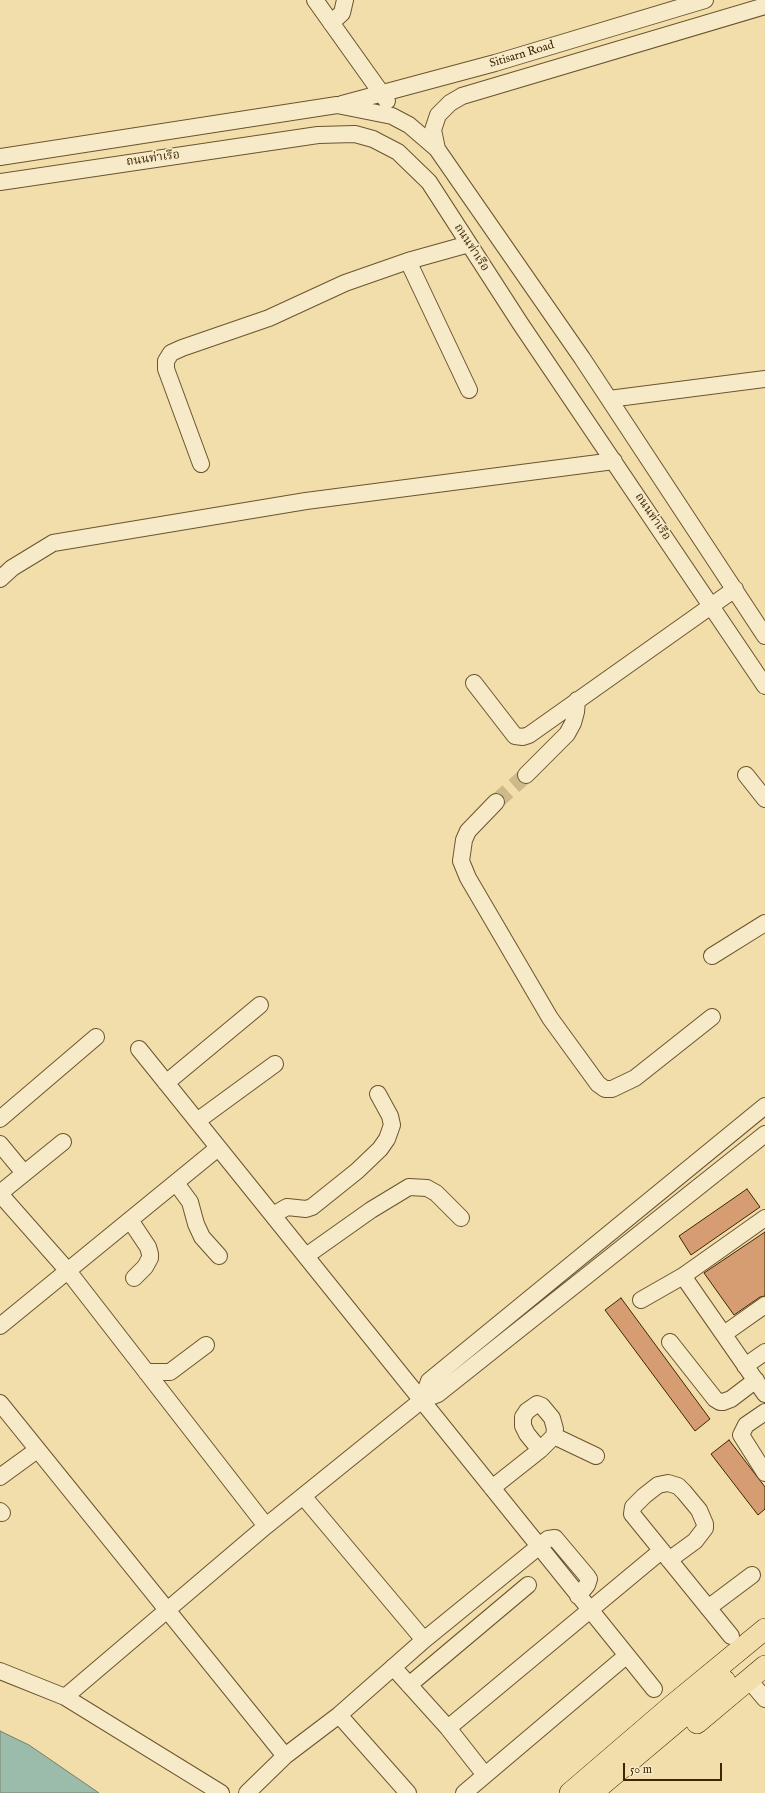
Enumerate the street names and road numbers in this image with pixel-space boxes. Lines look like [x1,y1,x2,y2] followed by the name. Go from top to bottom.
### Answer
[488,38,556,72] street label: Sitisarn Road
[125,148,181,170] street label: ถนนท่าเรือ
[450,221,492,275] street label: ถนนท่าเรือ
[631,491,673,543] street label: ถนนท่าเรือ

